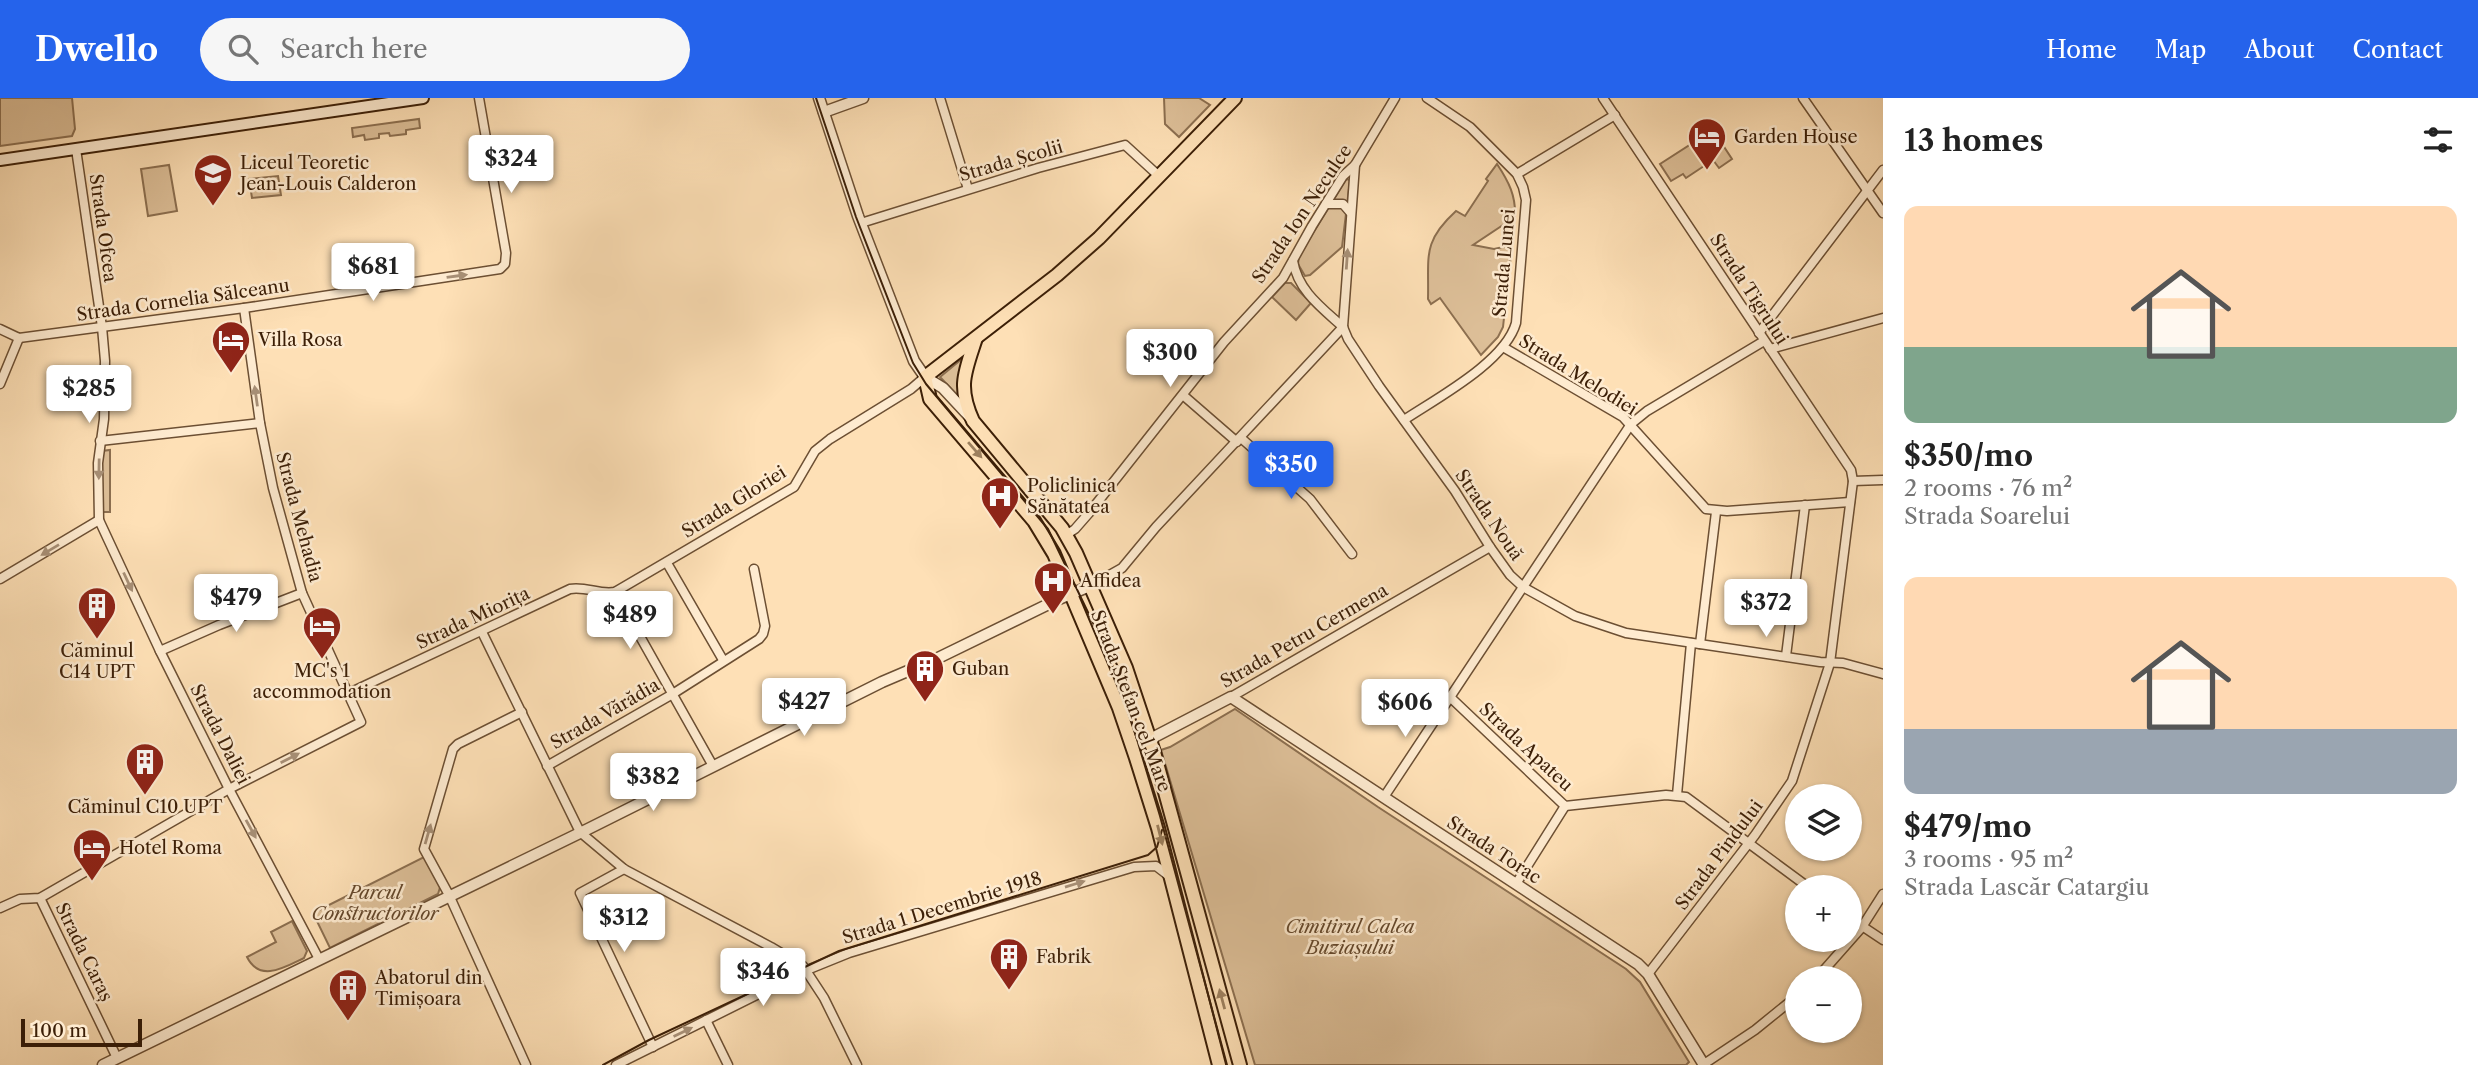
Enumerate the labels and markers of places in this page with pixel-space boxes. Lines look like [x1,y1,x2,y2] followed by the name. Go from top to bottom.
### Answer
[1686,116,1728,171] hotel icon: Garden House
[1734,126,1857,148] place label: Garden House
[470,136,552,195] pin: $324
[192,152,234,207] school or university icon: Liceul Teoretic Jean-Louis Calderon
[237,152,417,195] place label: Liceul Teoretic Jean-Louis Calderon
[332,244,414,303] pin: $681
[210,319,252,374] hotel icon: Villa Rosa
[257,329,343,351] place label: Villa Rosa
[1129,330,1211,389] pin: $300
[48,366,130,425] pin: $285
[1250,442,1332,501] pin: $350
[979,475,1021,530] hospital icon: Policlinica Sănătatea
[1027,475,1117,518] place label: Policlinica Sănătatea
[1032,560,1074,615] hospital icon: Affidea
[1079,570,1142,592] place label: Affidea
[195,574,277,634] pin: $479
[1725,580,1807,639] pin: $372
[76,585,118,640] building icon: Căminul C14 UPT
[589,592,671,651] pin: $489
[301,605,343,660] hotel icon: MC's 1 accommodation
[59,640,135,683] place label: Căminul C14 UPT
[904,648,946,703] building icon: Guban
[952,658,1009,680] place label: Guban
[253,660,391,703] place label: MC's 1 accommodation
[763,678,845,738] pin: $427
[1364,680,1446,739] pin: $606
[124,741,166,796] building icon: Căminul C10 UPT
[612,754,694,813] pin: $382
[67,796,223,818] place label: Căminul C10 UPT
[71,827,113,882] hotel icon: Hotel Roma
[119,837,222,859] place label: Hotel Roma
[583,894,665,954] pin: $312
[988,936,1030,991] building icon: Fabrik
[1036,946,1092,968] place label: Fabrik
[722,948,804,1008] pin: $346
[327,967,369,1022] building icon: Abatorul din Timișoara
[374,967,483,1010] place label: Abatorul din Timișoara

